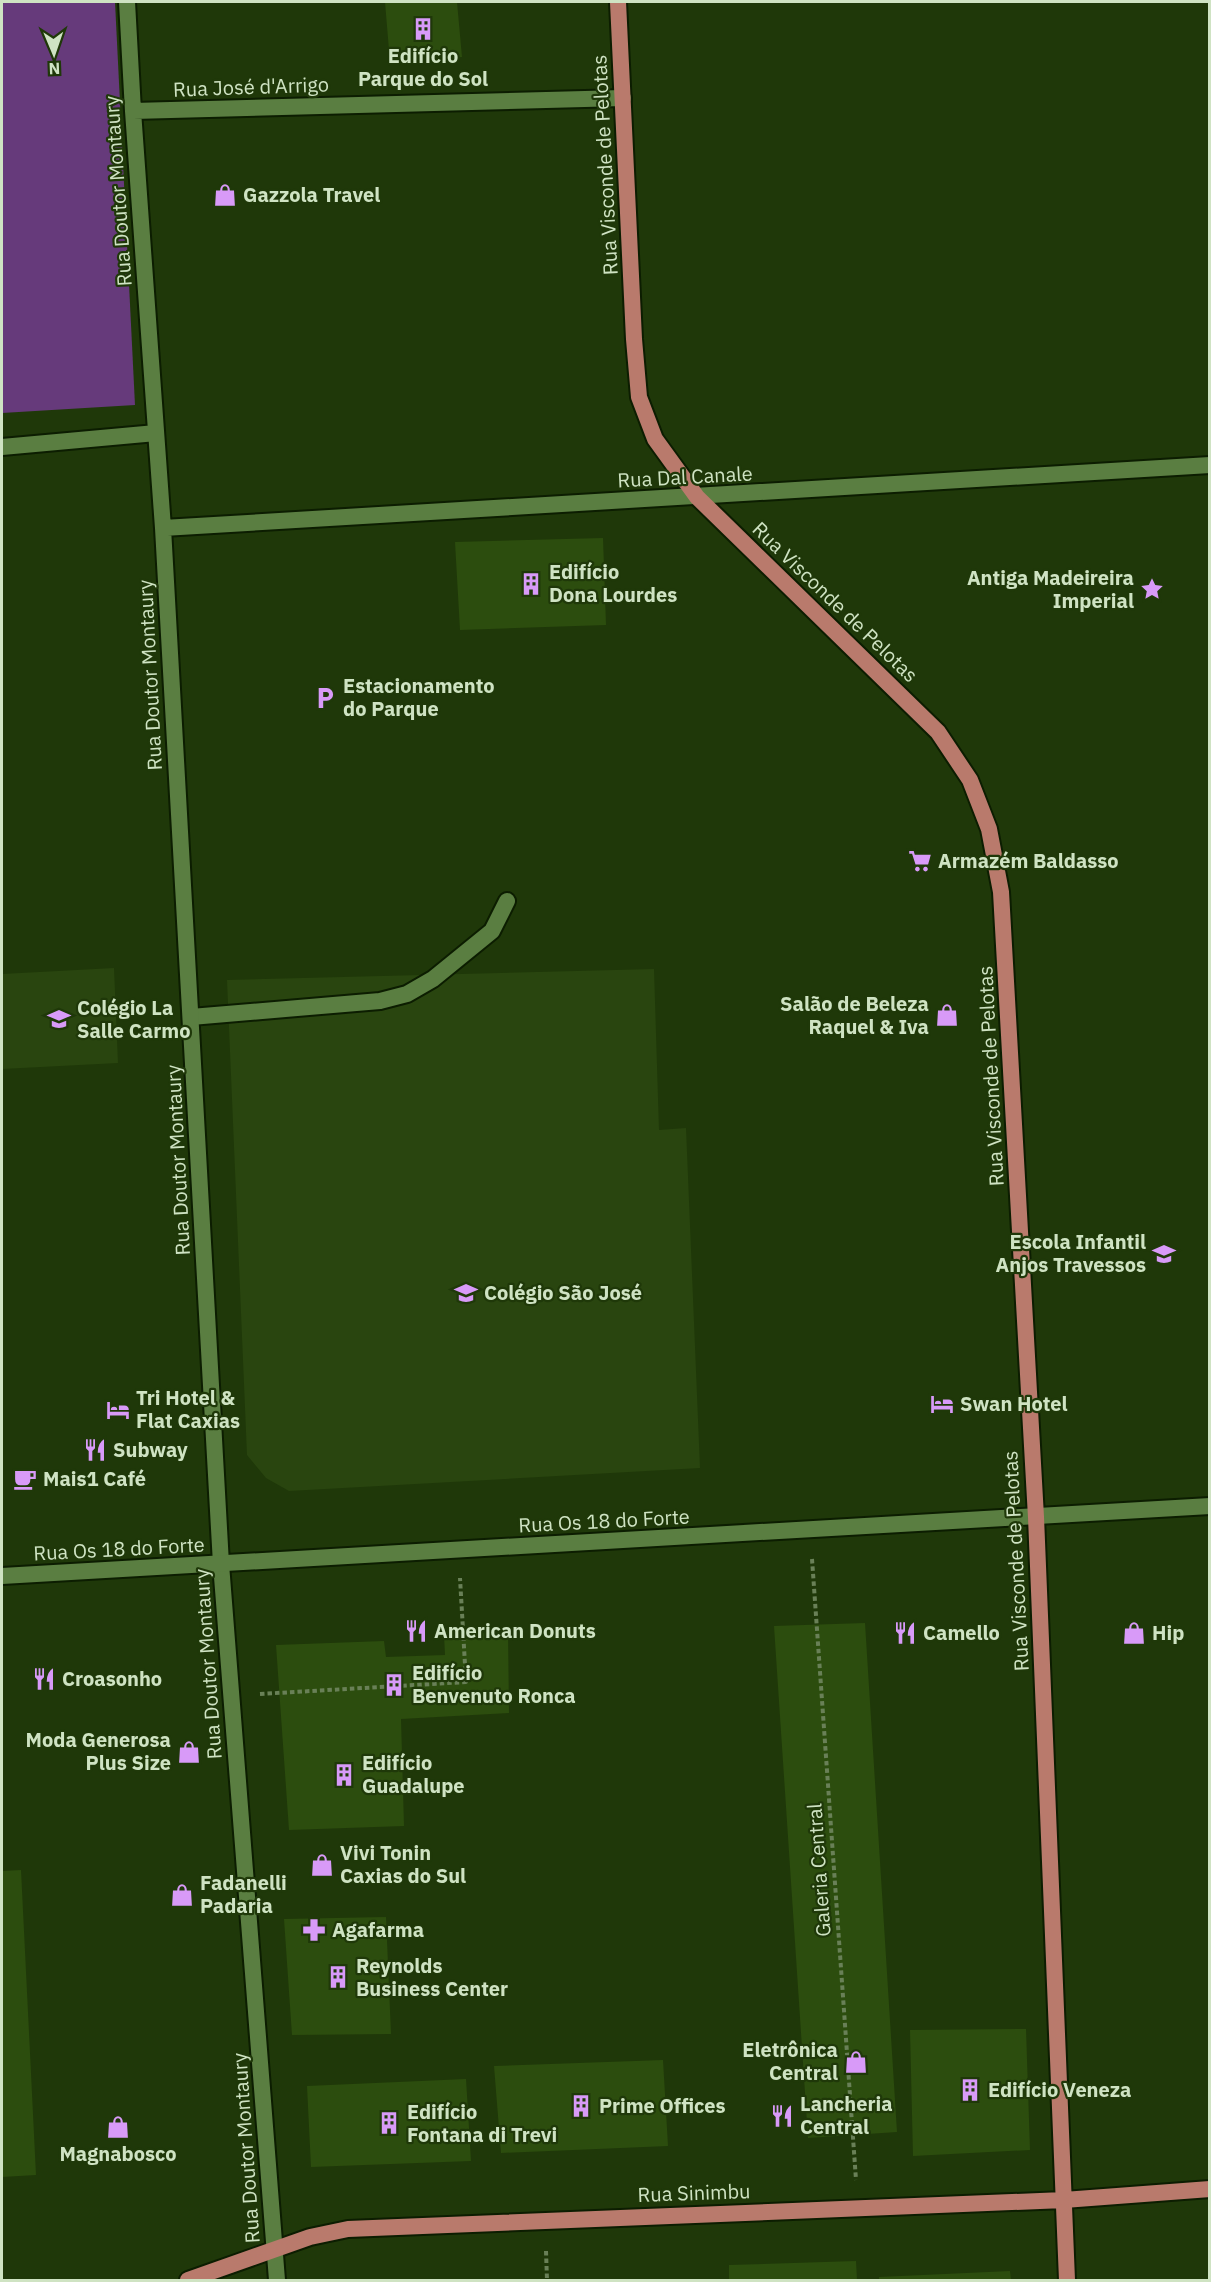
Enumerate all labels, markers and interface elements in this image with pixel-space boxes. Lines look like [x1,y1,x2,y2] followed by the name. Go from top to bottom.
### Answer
[410,16,436,42] building icon: Edifício Parque do Sol
[24,24,84,84] north arrow
[358,42,488,92] place label: Edifício Parque do Sol
[585,54,624,276] street label: Rua Visconde de Pelotas
[48,59,61,79] text: N
[173,70,329,103] street label: Rua José d'Arrigo
[97,95,138,287] street label: Rua Doutor Montaury
[243,181,380,208] place label: Gazzola Travel
[212,182,238,208] shop icon: Gazzola Travel
[617,459,753,494] street label: Rua Dal Canale
[747,515,924,688] street label: Rua Visconde de Pelotas
[549,558,677,608] place label: Edifício Dona Lourdes
[967,564,1134,614] place label: Antiga Madeireira Imperial
[518,571,544,597] building icon: Edifício Dona Lourdes
[1139,576,1165,602] place icon: Antiga Madeireira Imperial
[131,579,168,771] street label: Rua Doutor Montaury
[343,672,495,722] place label: Estacionamento do Parque
[312,685,338,711] parking icon: Estacionamento do Parque
[938,847,1119,874] place label: Armazém Baldasso
[907,848,933,874] supermarket icon: Armazém Baldasso
[971,965,1010,1187] street label: Rua Visconde de Pelotas
[780,990,929,1040] place label: Salão de Beleza Raquel & Iva
[77,994,190,1044] place label: Colégio La Salle Carmo
[934,1002,960,1028] shop icon: Salão de Beleza Raquel & Iva
[46,1006,72,1032] school or university icon: Colégio La Salle Carmo
[159,1064,196,1256] street label: Rua Doutor Montaury
[996,1228,1146,1278] place label: Escola Infantil Anjos Travessos
[1151,1241,1177,1267] school or university icon: Escola Infantil Anjos Travessos
[484,1279,642,1306] place label: Colégio São José
[453,1280,479,1306] school or university icon: Colégio São José
[136,1384,240,1434] place label: Tri Hotel & Flat Caxias
[960,1390,1068,1417] place label: Swan Hotel
[929,1391,955,1417] hotel icon: Swan Hotel
[105,1397,131,1423] hotel icon: Tri Hotel & Flat Caxias
[113,1436,188,1463] place label: Subway
[82,1437,108,1463] restaurant icon: Subway
[996,1450,1035,1672] street label: Rua Visconde de Pelotas
[43,1465,146,1492] place label: Mais1 Café
[12,1466,38,1492] cafe icon: Mais1 Café
[518,1503,690,1538] street label: Rua Os 18 do Forte
[33,1531,205,1566] street label: Rua Os 18 do Forte
[187,1568,228,1760] street label: Rua Doutor Montaury
[434,1617,596,1644] place label: American Donuts
[403,1618,429,1644] restaurant icon: American Donuts
[923,1619,1000,1646] place label: Camello
[1152,1619,1184,1646] place label: Hip
[892,1620,918,1646] restaurant icon: Camello
[1121,1620,1147,1646] shop icon: Hip
[412,1659,576,1709] place label: Edifício Benvenuto Ronca
[62,1665,162,1692] place label: Croasonho
[31,1666,57,1692] restaurant icon: Croasonho
[381,1672,407,1698] building icon: Edifício Benvenuto Ronca
[26,1726,171,1776] place label: Moda Generosa Plus Size
[176,1739,202,1765] shop icon: Moda Generosa Plus Size
[362,1749,465,1799] place label: Edifício Guadalupe
[331,1762,357,1788] building icon: Edifício Guadalupe
[800,1802,837,1938] street label: Galeria Central
[340,1839,466,1889] place label: Vivi Tonin Caxias do Sul
[309,1852,335,1878] shop icon: Vivi Tonin Caxias do Sul
[200,1869,287,1919] place label: Fadanelli Padaria
[169,1882,195,1908] shop icon: Fadanelli Padaria
[332,1916,424,1943] place label: Agafarma
[301,1917,327,1943] pharmacy icon: Agafarma
[356,1952,508,2002] place label: Reynolds Business Center
[325,1964,351,1990] building icon: Reynolds Business Center
[742,2036,838,2086] place label: Eletrônica Central
[843,2049,869,2075] shop icon: Eletrônica Central
[225,2052,266,2244] street label: Rua Doutor Montaury
[988,2076,1131,2103] place label: Edifício Veneza
[957,2077,983,2103] building icon: Edifício Veneza
[800,2090,893,2140] place label: Lancheria Central
[599,2092,726,2119] place label: Prime Offices
[568,2093,594,2119] building icon: Prime Offices
[407,2098,557,2148] place label: Edifício Fontana di Trevi
[769,2103,795,2129] restaurant icon: Lancheria Central
[376,2110,402,2136] building icon: Edifício Fontana di Trevi
[105,2114,131,2140] shop icon: Magnabosco
[59,2140,177,2167] place label: Magnabosco
[637,2177,751,2208] street label: Rua Sinimbu

